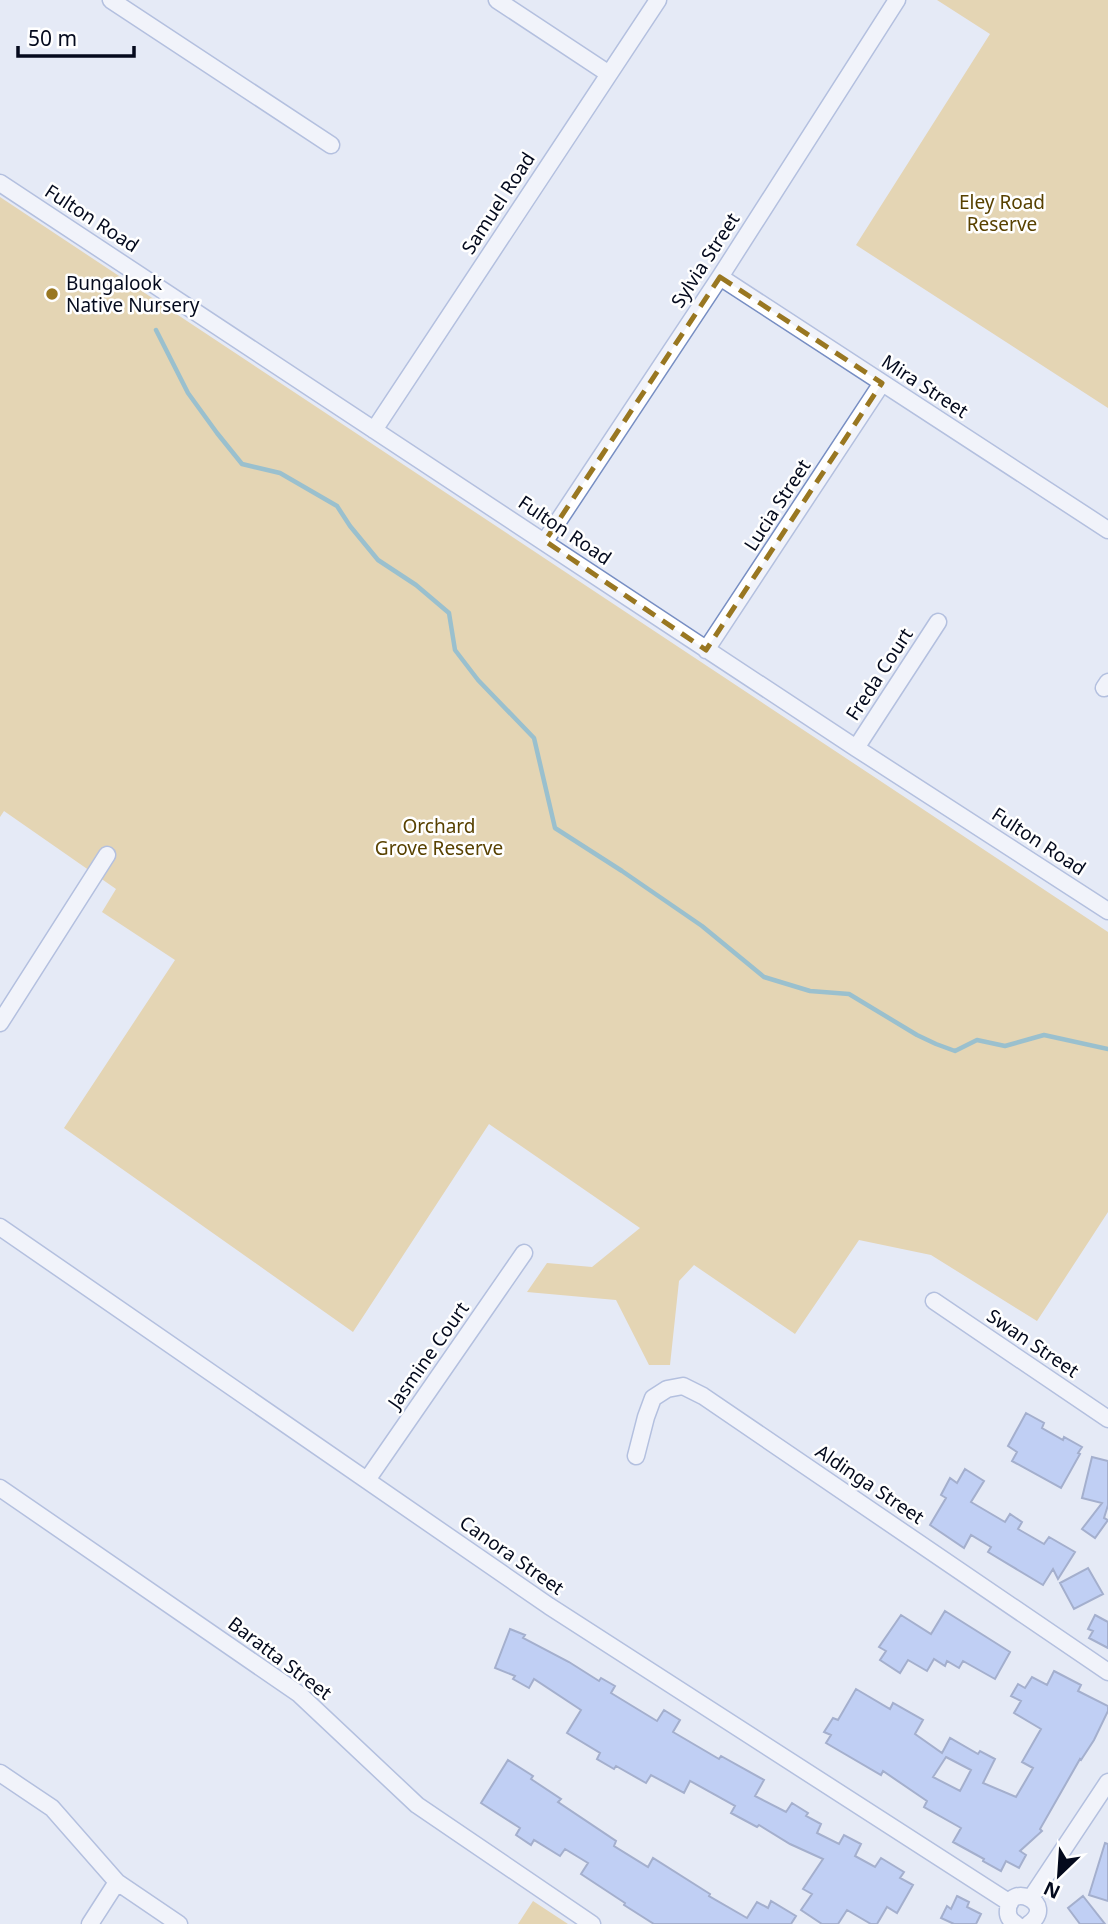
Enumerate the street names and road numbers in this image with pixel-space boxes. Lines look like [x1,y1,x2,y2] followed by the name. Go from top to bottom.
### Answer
[455,147,541,259] street label: Samuel Road
[40,178,144,258] street label: Fulton Road
[665,207,745,312] street label: Sylvia Street
[877,348,973,424] street label: Mira Street
[738,454,816,556] street label: Lucia Street
[513,489,617,571] street label: Fulton Road
[839,623,919,725] street label: Freda Court
[987,801,1091,881] street label: Fulton Road
[380,1296,475,1415] street label: Jasmine Court
[982,1303,1084,1383] street label: Swan Street
[811,1438,929,1530] street label: Aldinga Street
[455,1509,570,1601] street label: Canora Street
[223,1610,337,1706] street label: Baratta Street

